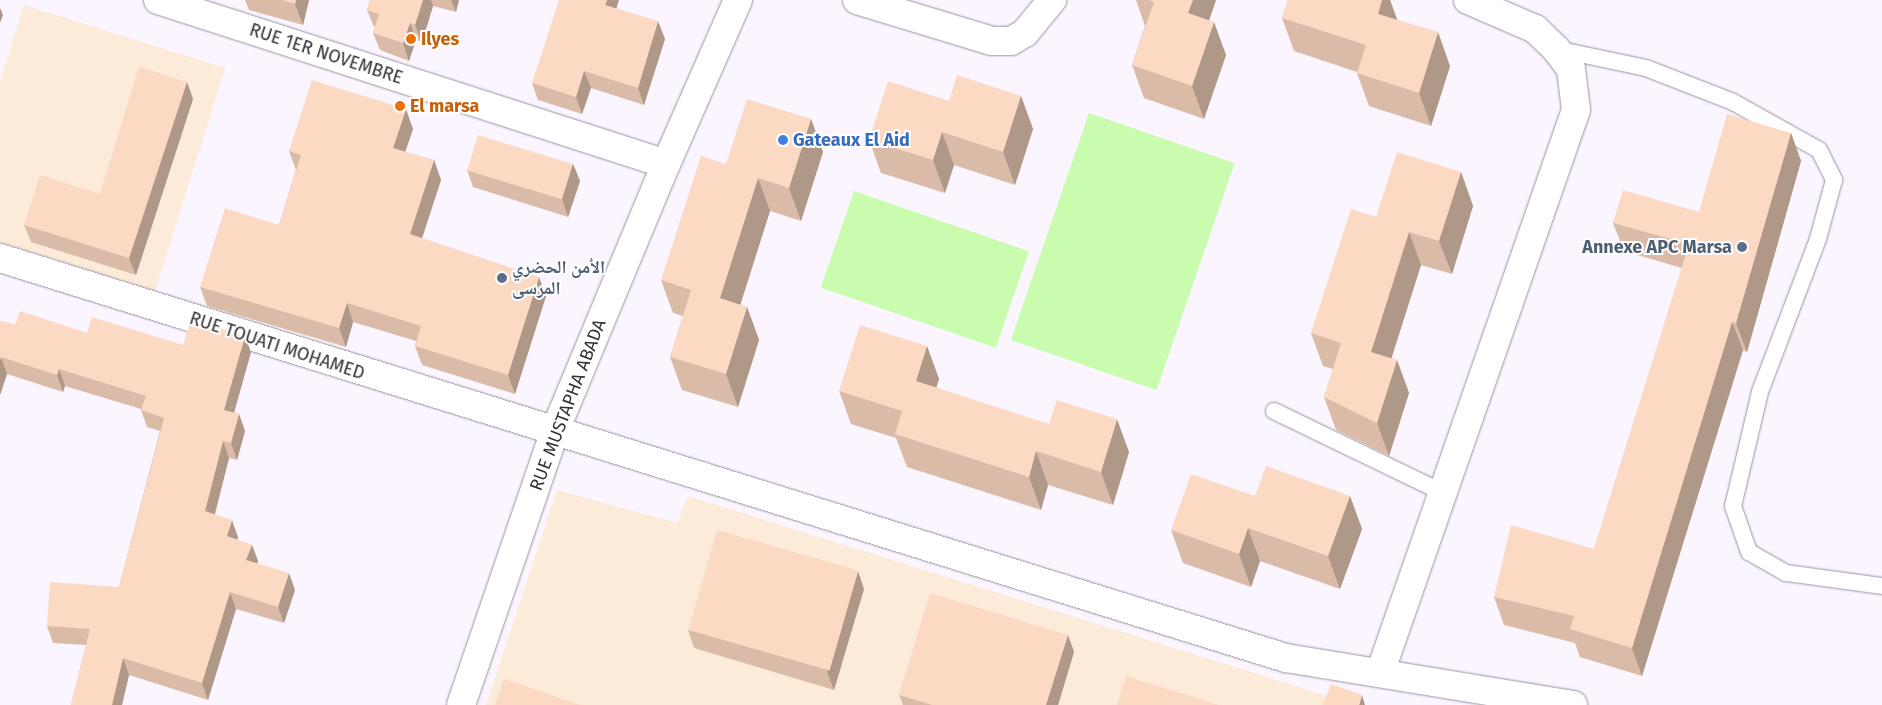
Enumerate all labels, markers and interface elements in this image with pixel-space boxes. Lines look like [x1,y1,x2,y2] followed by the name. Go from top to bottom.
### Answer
[247,19,405,89] street label: RUE 1ER NOVEMBRE
[421,28,459,50] place label: Ilyes
[405,33,417,45] marker: Ilyes
[410,95,479,117] place label: El marsa
[394,100,406,112] marker: El marsa
[793,129,910,151] place label: Gateaux El Aid
[777,134,789,146] marker: Gateaux El Aid
[1582,236,1732,258] place label: Annexe APC Marsa
[1736,241,1748,253] marker: Annexe APC Marsa
[512,257,605,300] place label: الأمن الحضري المرسى
[496,272,508,284] marker: الأمن الحضري المرسى
[187,307,367,385] street label: RUE TOUATI MOHAMED
[525,316,611,494] street label: RUE MUSTAPHA ABADA

